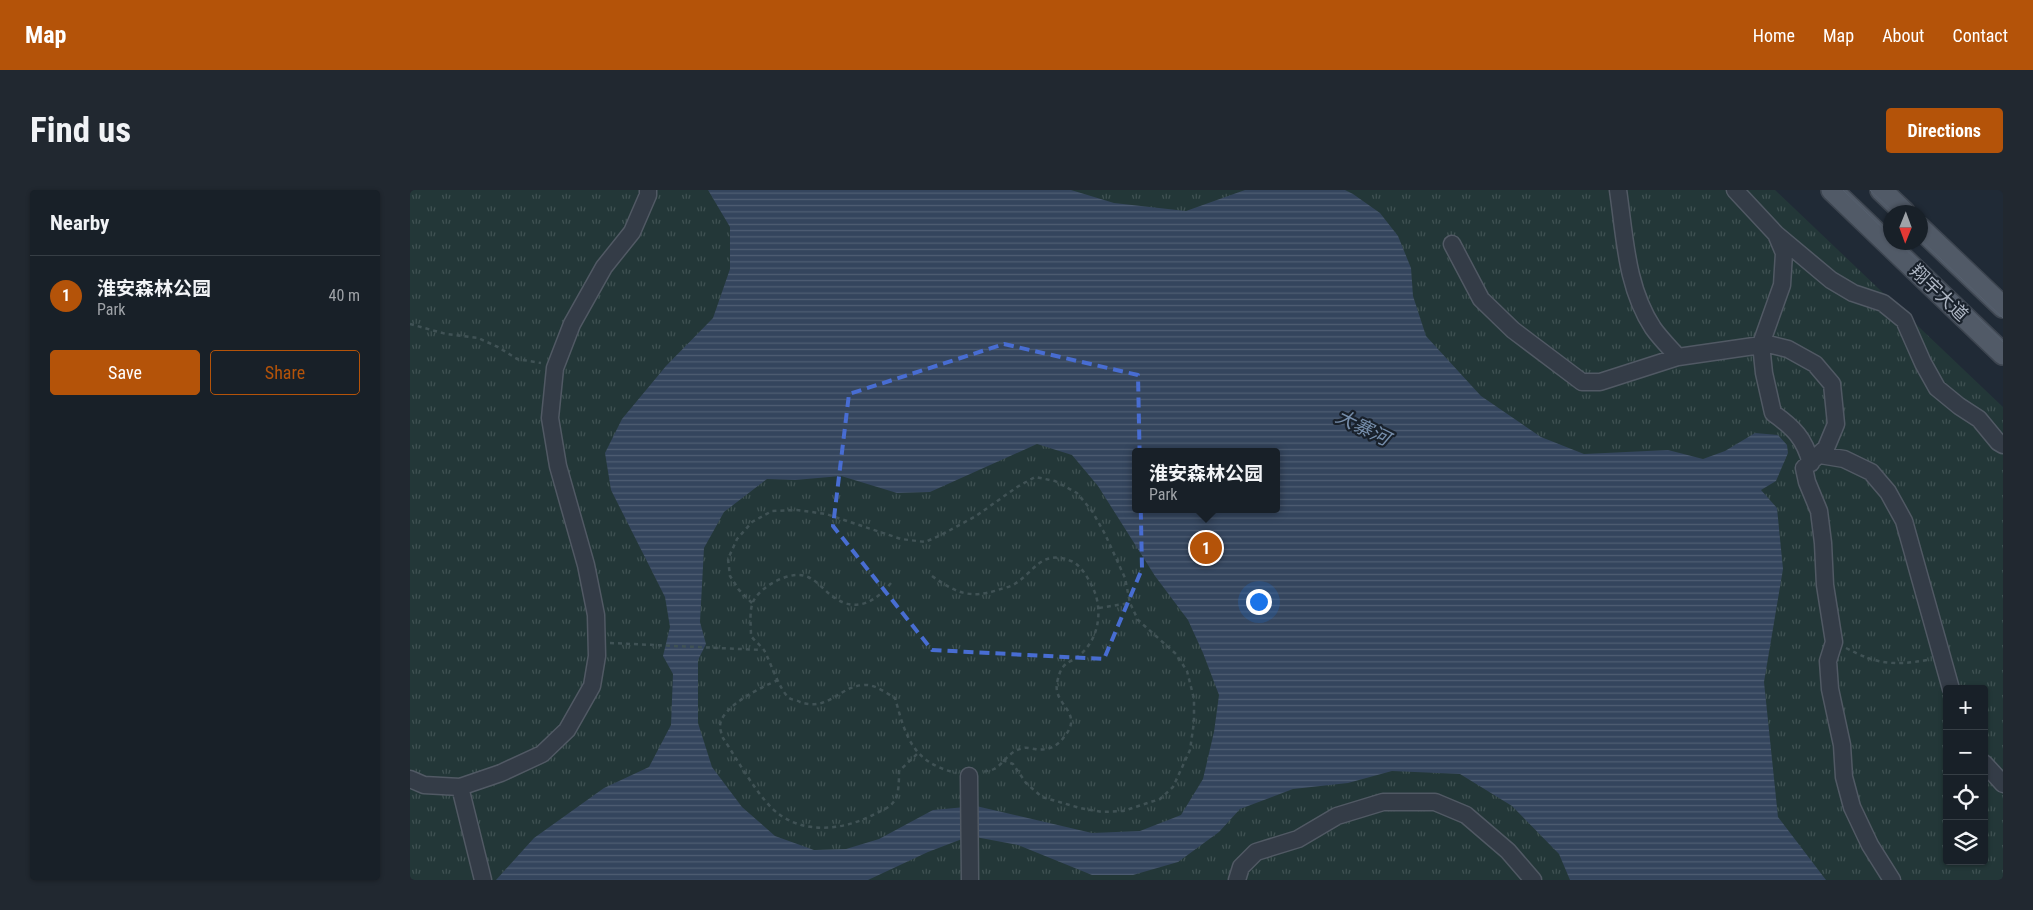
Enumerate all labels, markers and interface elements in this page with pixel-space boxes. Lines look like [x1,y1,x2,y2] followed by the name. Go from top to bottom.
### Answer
[25,21,66,49] text: Map
[1753,25,1795,46] text: Home
[1823,25,1854,46] text: Map
[1882,25,1924,46] text: About
[1952,25,2008,46] text: Contact
[1886,108,2003,153] button: Directions
[30,110,131,151] text: Find us
[1883,205,1928,250] north arrow
[50,211,109,235] text: Nearby
[1906,260,1973,325] street label: 翔宇大道
[97,277,211,300] text: 淮安森林公园
[62,286,70,305] text: 1
[328,286,360,305] text: 40 m
[97,300,126,319] text: Park
[50,350,200,395] button: Save
[210,350,360,395] button: Share
[1332,405,1397,452] water label: 大寨河
[1132,448,1280,513] popup
[1149,462,1263,485] text: 淮安森林公园
[1149,485,1178,504] text: Park
[1190,529,1222,567] pin: 1
[1246,589,1272,615] your location
[1943,685,1988,865] map controls
[1943,685,1988,730] button: +
[1943,730,1988,775] button: −
[1943,775,1988,820] button: locate
[1943,820,1988,865] button: layers

